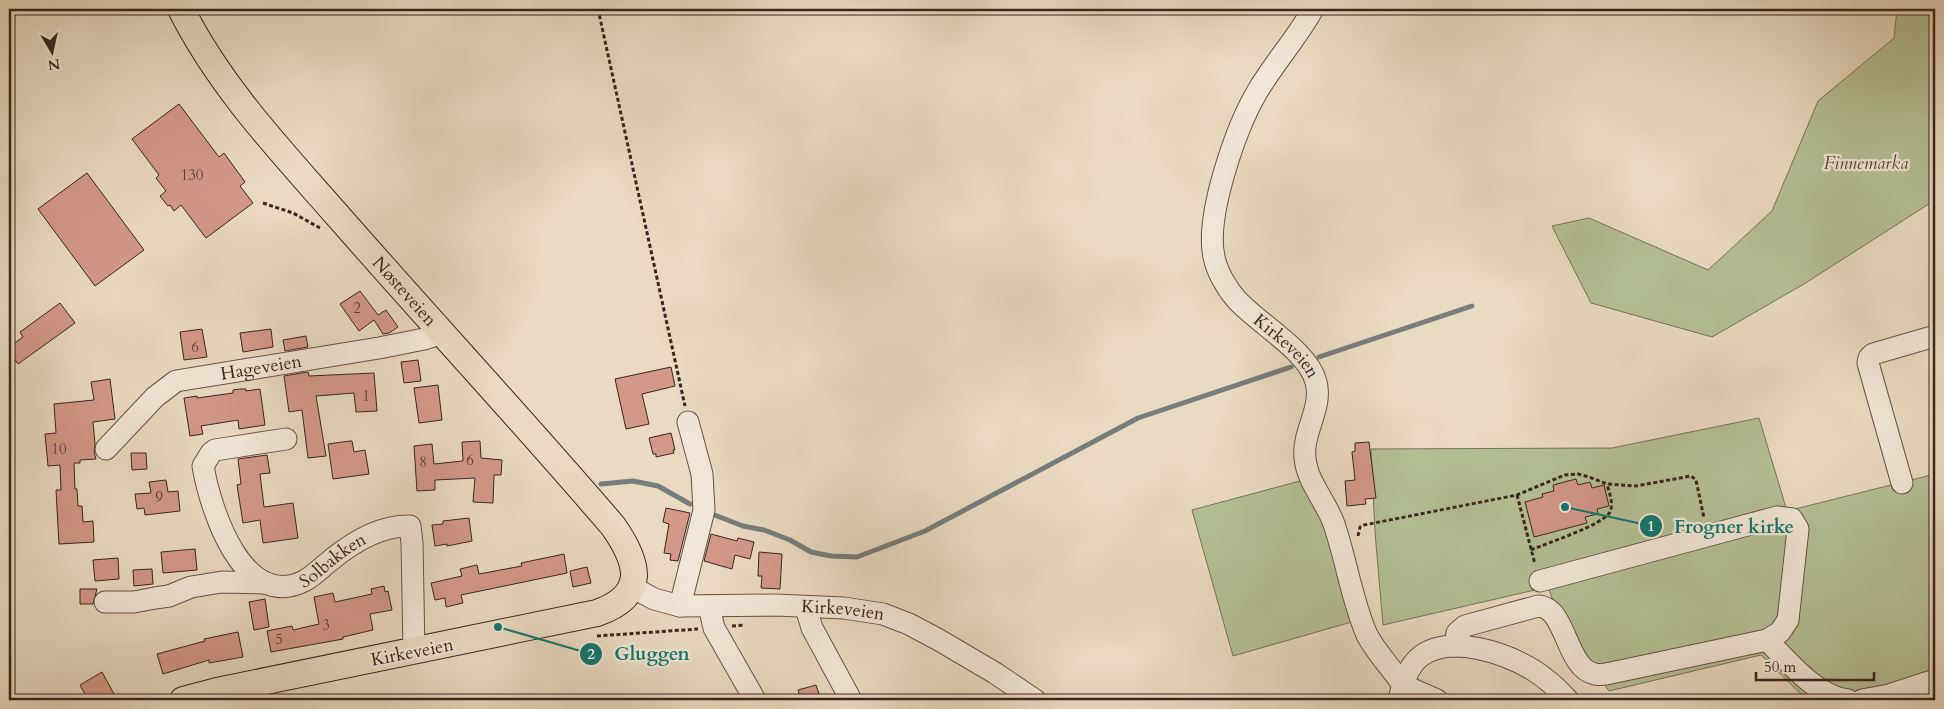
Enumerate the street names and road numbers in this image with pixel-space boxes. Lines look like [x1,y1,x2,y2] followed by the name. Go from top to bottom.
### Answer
[366,251,443,333] street label: Nøsteveien
[1248,308,1325,383] street label: Kirkeveien
[219,349,304,387] street label: Hageveien
[295,527,371,594] street label: Solbakken
[801,594,887,627] street label: Kirkeveien
[369,632,456,673] street label: Kirkeveien

